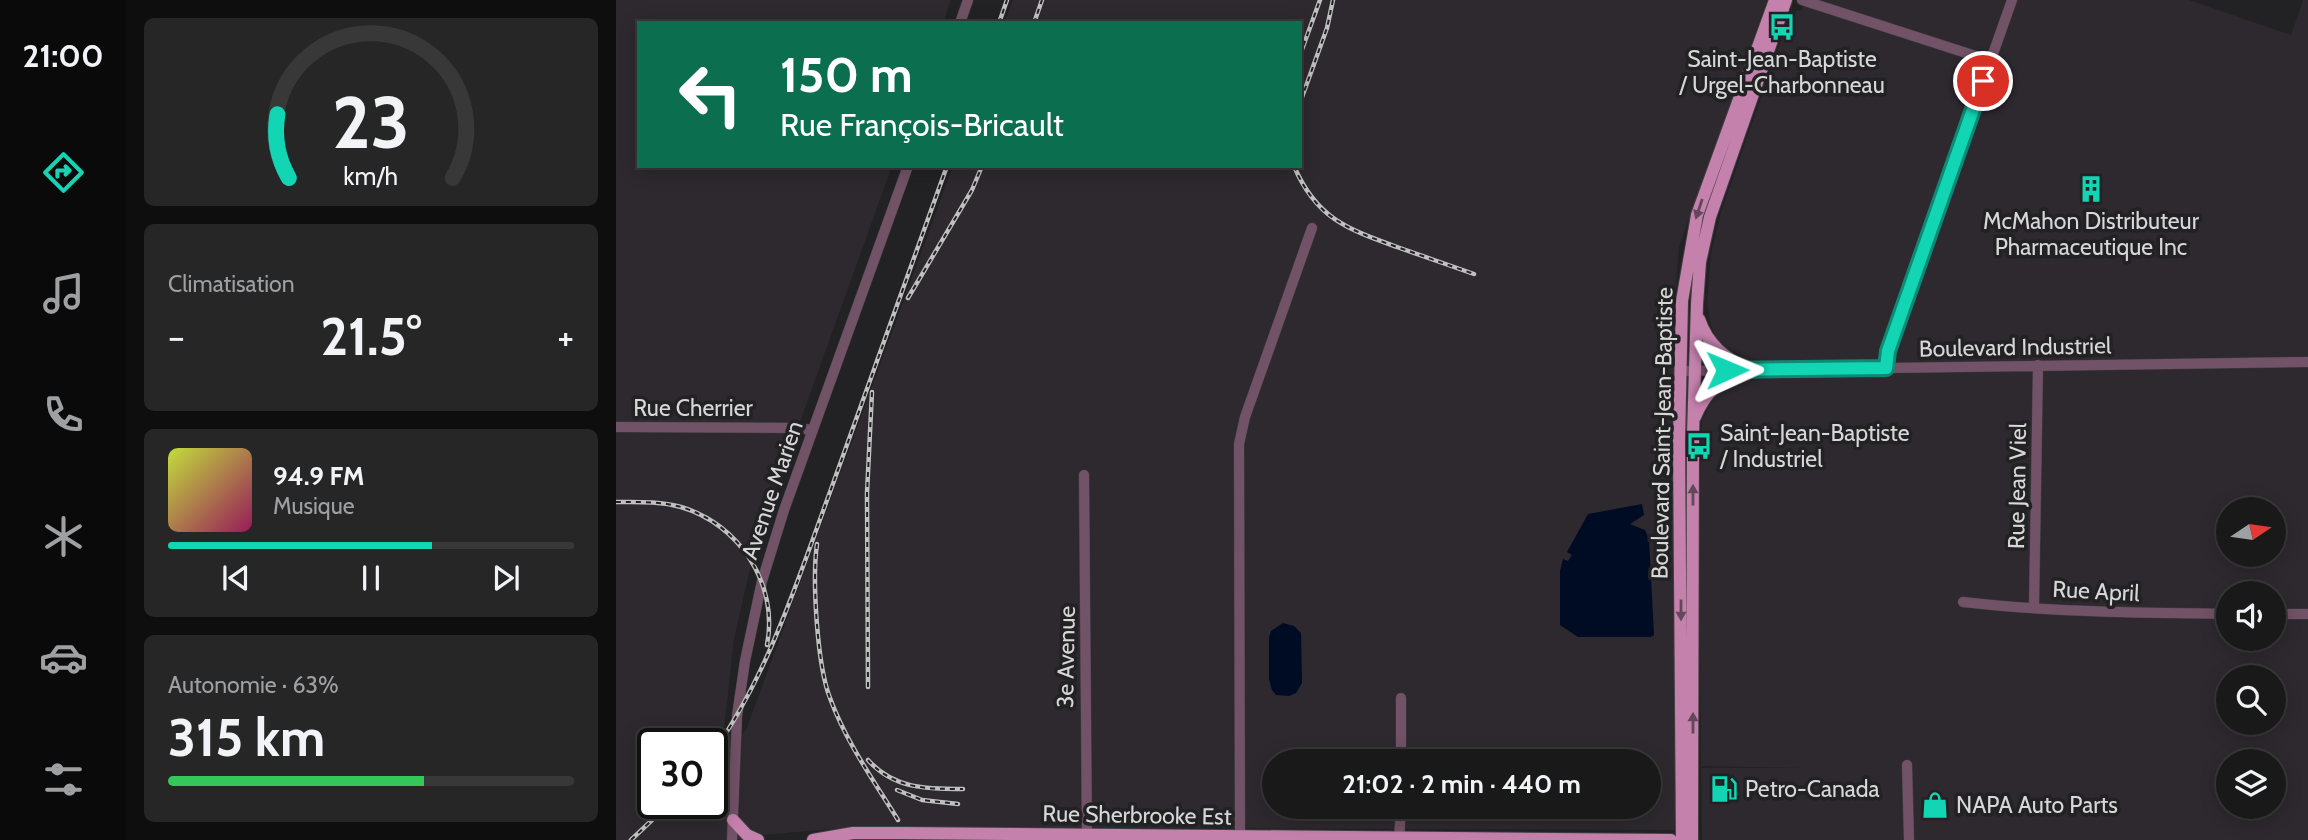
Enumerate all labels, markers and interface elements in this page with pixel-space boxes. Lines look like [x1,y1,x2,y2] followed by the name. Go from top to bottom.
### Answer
[1767,12,1797,42] bus stop icon: Saint-Jean-Baptiste / Urgel-Charbonneau
[22,36,104,75] text: 21:00
[780,45,913,104] text: 150 m
[1678,45,1885,99] place label: Saint-Jean-Baptiste / Urgel-Charbonneau
[665,49,756,140] icon: left
[1953,51,2013,111] pin
[1964,62,2002,100] icon: arrive
[332,78,410,166] text: 23
[780,105,1064,144] text: Rue François-Bricault
[39,148,88,197] icon: directions
[344,161,398,191] text: km/h
[2076,174,2106,204] building icon: McMahon Distributeur Pharmaceutique Inc
[1694,199,1704,220] one-way arrow
[1983,207,2200,261] place label: McMahon Distributeur Pharmaceutique Inc
[39,269,88,318] icon: music
[168,270,295,298] text: Climatisation
[1645,287,1679,579] street label: Boulevard Saint-Jean-Baptiste
[320,305,422,368] text: 21.5°
[168,313,185,360] text: −
[557,313,574,360] text: +
[1919,331,2112,363] street label: Boulevard Industriel
[1690,333,1764,407] position arrow
[39,390,88,439] icon: phone
[633,394,753,422] street label: Rue Cherrier
[735,417,809,563] street label: Avenue Marien
[1719,419,1910,473] place label: Saint-Jean-Baptiste / Industriel
[2002,422,2032,549] street label: Rue Jean Viel
[1684,431,1714,461] bus stop icon: Saint-Jean-Baptiste / Industriel
[273,460,365,492] text: 94.9 FM
[1687,484,1699,506] one-way arrow
[273,492,355,520] text: Musique
[2216,497,2286,567] north arrow
[2216,497,2286,819] map controls
[39,512,88,561] icon: climate
[217,559,255,597] icon: previous
[352,559,390,597] icon: pause
[487,559,525,597] icon: next
[2052,575,2141,607] street label: Rue April
[2216,581,2286,651] button: sound
[1675,600,1687,622] one-way arrow
[1051,605,1081,708] street label: 3e Avenue
[39,633,88,682] icon: car
[2216,665,2286,735] button: search
[168,671,339,699] text: Autonomie · 63%
[168,706,325,769] text: 315 km
[1687,712,1699,734] one-way arrow
[637,728,728,819] speed limit sign: 30
[2216,749,2286,819] button: layers
[39,755,88,804] icon: filters
[1342,768,1581,800] text: 21:02 · 2 min · 440 m
[1709,774,1739,804] fuel station icon: Petro-Canada
[1745,775,1880,803] place label: Petro-Canada
[1920,790,1950,820] shop icon: NAPA Auto Parts
[1956,791,2118,819] place label: NAPA Auto Parts
[1042,799,1232,831] street label: Rue Sherbrooke Est

